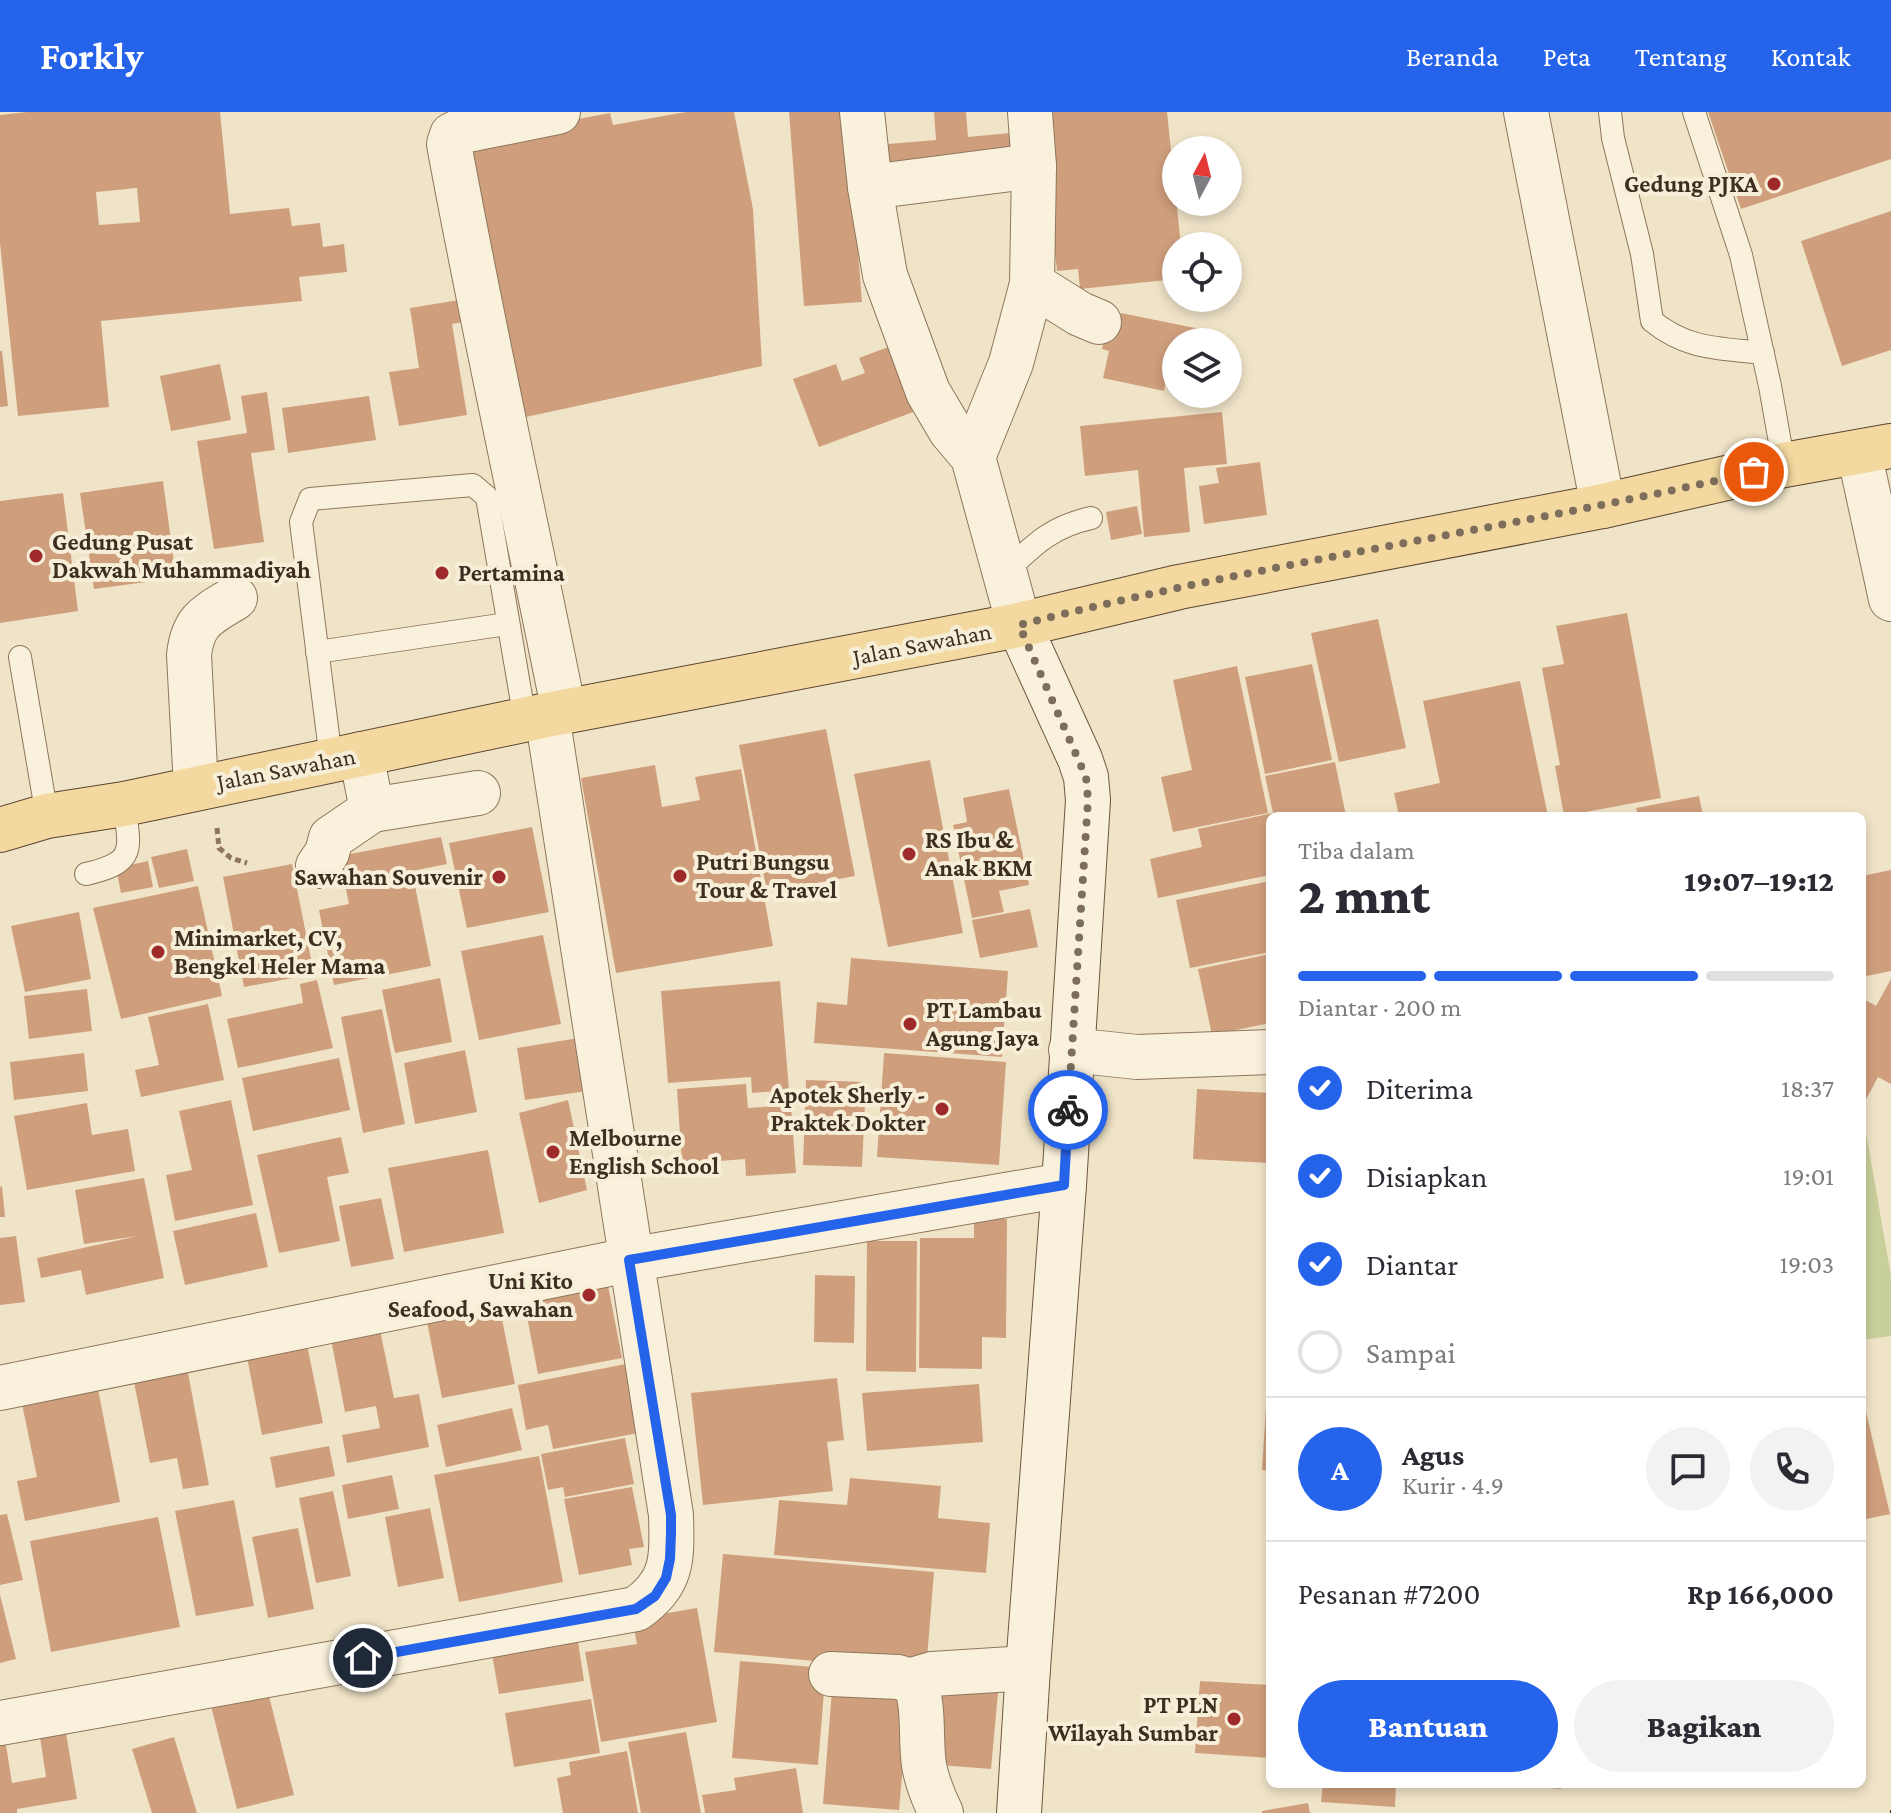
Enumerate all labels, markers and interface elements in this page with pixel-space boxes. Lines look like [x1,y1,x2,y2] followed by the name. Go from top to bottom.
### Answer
[40,35,143,77] text: Forkly
[1406,41,1499,72] text: Beranda
[1543,41,1591,72] text: Peta
[1635,41,1727,72] text: Tentang
[1771,41,1851,72] text: Kontak
[1162,136,1242,216] north arrow
[1162,136,1242,408] map controls
[1624,170,1759,197] place label: Gedung PJKA
[1765,175,1783,193] marker: Gedung PJKA
[1162,232,1242,312] button: locate
[1162,328,1242,408] button: layers
[1720,438,1788,506] pin
[1732,450,1776,494] icon: bag
[52,528,311,583] place label: Gedung Pusat Dakwah Muhammadiyah
[27,547,45,565] marker: Gedung Pusat Dakwah Muhammadiyah
[458,559,565,586] place label: Pertamina
[433,564,451,582] marker: Pertamina
[848,617,994,671] street label: Jalan Sawahan
[212,742,358,796] street label: Jalan Sawahan
[924,826,1033,881] place label: RS Ibu & Anak BKM
[1298,836,1415,865] text: Tiba dalam
[900,845,918,863] marker: RS Ibu & Anak BKM
[696,848,837,903] place label: Putri Bungsu Tour & Travel
[294,863,483,890] place label: Sawahan Souvenir
[1684,864,1834,897] text: 19:07–19:12
[1298,866,1430,924] text: 2 mnt
[671,867,689,885] marker: Putri Bungsu Tour & Travel
[490,868,508,886] marker: Sawahan Souvenir
[174,924,386,979] place label: Minimarket, CV, Bengkel Heler Mama
[149,943,167,961] marker: Minimarket, CV, Bengkel Heler Mama
[1298,993,1461,1022] text: Diantar · 200 m
[925,996,1042,1051] place label: PT Lambau Agung Jaya
[901,1015,919,1033] marker: PT Lambau Agung Jaya
[1298,1066,1342,1110] icon: check
[1028,1070,1108,1150] courier
[1366,1072,1473,1105] text: Diterima
[1781,1074,1834,1103] text: 18:37
[769,1081,926,1136] place label: Apotek Sherly - Praktek Dokter
[1046,1088,1090,1132] icon: bike
[933,1100,951,1118] marker: Apotek Sherly - Praktek Dokter
[569,1124,719,1179] place label: Melbourne English School
[544,1143,562,1161] marker: Melbourne English School
[1298,1154,1342,1198] icon: check
[1366,1160,1487,1193] text: Disiapkan
[1783,1162,1834,1191] text: 19:01
[1298,1242,1342,1286] icon: check
[1366,1248,1458,1281] text: Diantar
[1779,1250,1834,1279] text: 19:03
[388,1267,573,1323] place label: Uni Kito Seafood, Sawahan
[580,1286,598,1304] marker: Uni Kito Seafood, Sawahan
[1366,1336,1456,1369] text: Sampai
[1646,1427,1730,1511] button: chat
[1750,1427,1834,1511] button: phone
[1402,1438,1464,1471] text: Agus
[1331,1453,1349,1486] text: A
[1402,1471,1504,1500] text: Kurir · 4.9
[1298,1577,1481,1610] text: Pesanan #7200
[1687,1577,1834,1610] text: Rp 166,000
[329,1624,397,1692] pin
[341,1636,385,1680] icon: home
[1298,1680,1558,1772] button: Bantuan
[1574,1680,1834,1772] button: Bagikan
[1047,1691,1218,1746] place label: PT PLN Wilayah Sumbar
[1225,1710,1243,1728] marker: PT PLN Wilayah Sumbar

